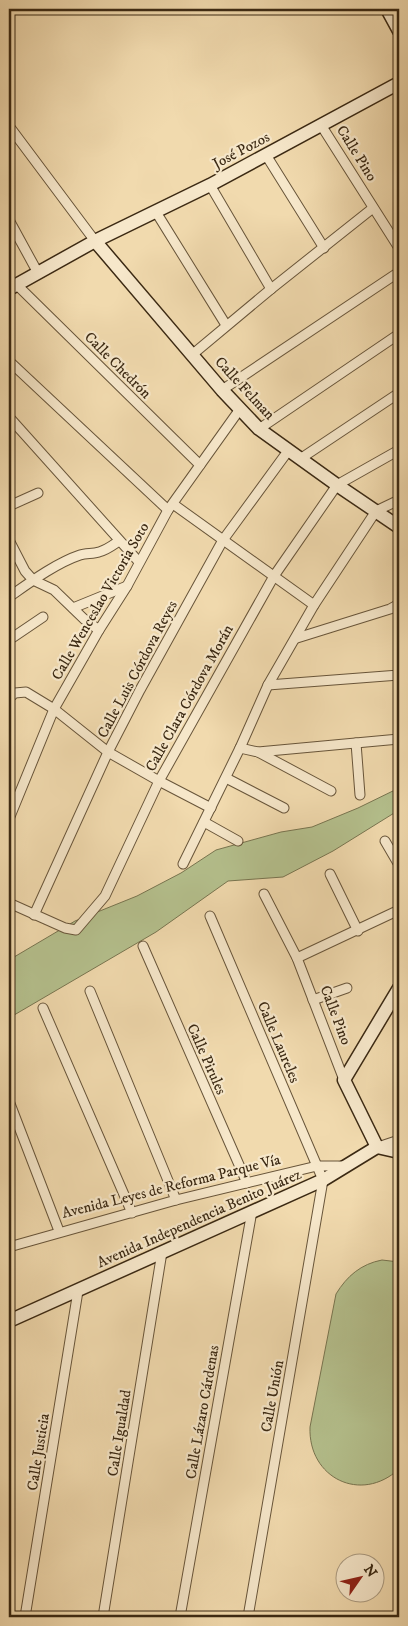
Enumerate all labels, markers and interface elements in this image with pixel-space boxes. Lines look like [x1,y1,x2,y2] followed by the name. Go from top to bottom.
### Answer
[332,122,381,185] street label: Calle Pino
[208,128,273,174] street label: José Pozos
[80,328,155,403] street label: Calle Chedrón
[210,353,279,424] street label: Calle Felman
[47,519,153,683] street label: Calle Wenceslao Victoria Soto
[93,597,182,741] street label: Calle Luis Córdova Reyes
[141,621,238,775] street label: Calle Clara Córdova Morán
[315,983,356,1048] street label: Calle Pino
[253,999,304,1086] street label: Calle Laureles
[182,1021,231,1098] street label: Calle Pirules
[60,1150,283,1223] street label: Avenida Leyes de Reforma Parque Vía
[94,1164,305,1272] street label: Avenida Independencia Benito Juárez
[181,1344,224,1481] street label: Calle Lázaro Cárdenas
[257,1358,288,1434] street label: Calle Unión
[103,1388,136,1478] street label: Calle Igualdad
[23,1411,54,1492] street label: Calle Justicia
[336,1554,386,1604] north arrow
[359,1561,381,1582] text: N

